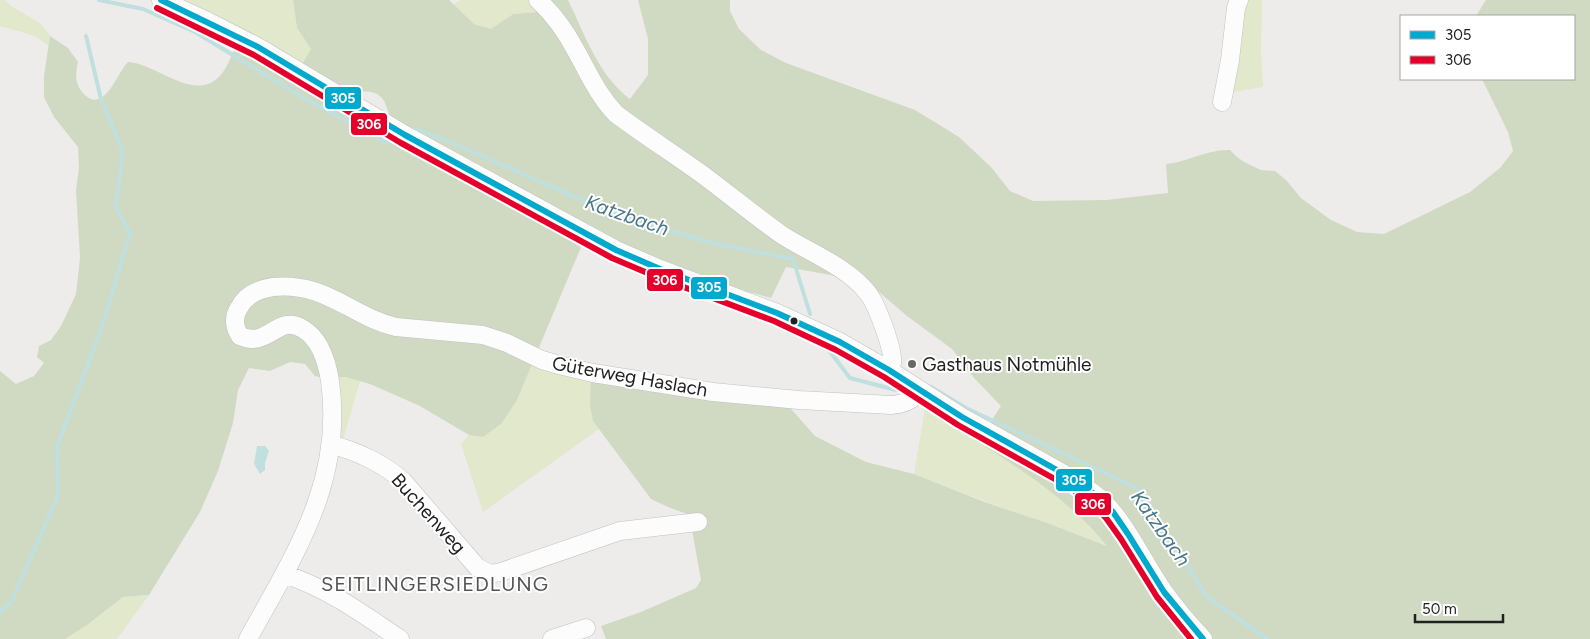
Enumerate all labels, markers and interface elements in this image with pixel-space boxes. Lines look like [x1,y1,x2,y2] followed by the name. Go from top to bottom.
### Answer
[1400,15,1575,80] legend
[1445,26,1471,44] text: 305
[1445,51,1472,69] text: 306
[324,86,362,110] line badge: 305
[331,90,356,107] text: 305
[350,112,388,136] line badge: 306
[357,116,381,133] text: 306
[582,190,672,240] water label: Katzbach
[646,268,684,292] line badge: 306
[653,272,677,289] text: 306
[690,276,728,300] line badge: 305
[697,279,722,296] text: 305
[789,316,799,326] unlabelled marker
[550,351,709,401] street label: Güterweg Haslach
[922,353,1091,376] place label: Gasthaus Notmühle
[906,358,918,370] marker: Gasthaus Notmühle
[387,468,471,558] street label: Buchenweg
[1055,468,1093,492] line badge: 305
[1062,472,1087,489] text: 305
[1126,486,1196,570] water label: Katzbach
[1074,492,1112,516] line badge: 306
[1081,496,1105,513] text: 306
[321,572,549,596] district label: SEITLINGERSIEDLUNG
[1415,592,1502,624] scale bar
[1422,600,1457,618] text: 50 m

